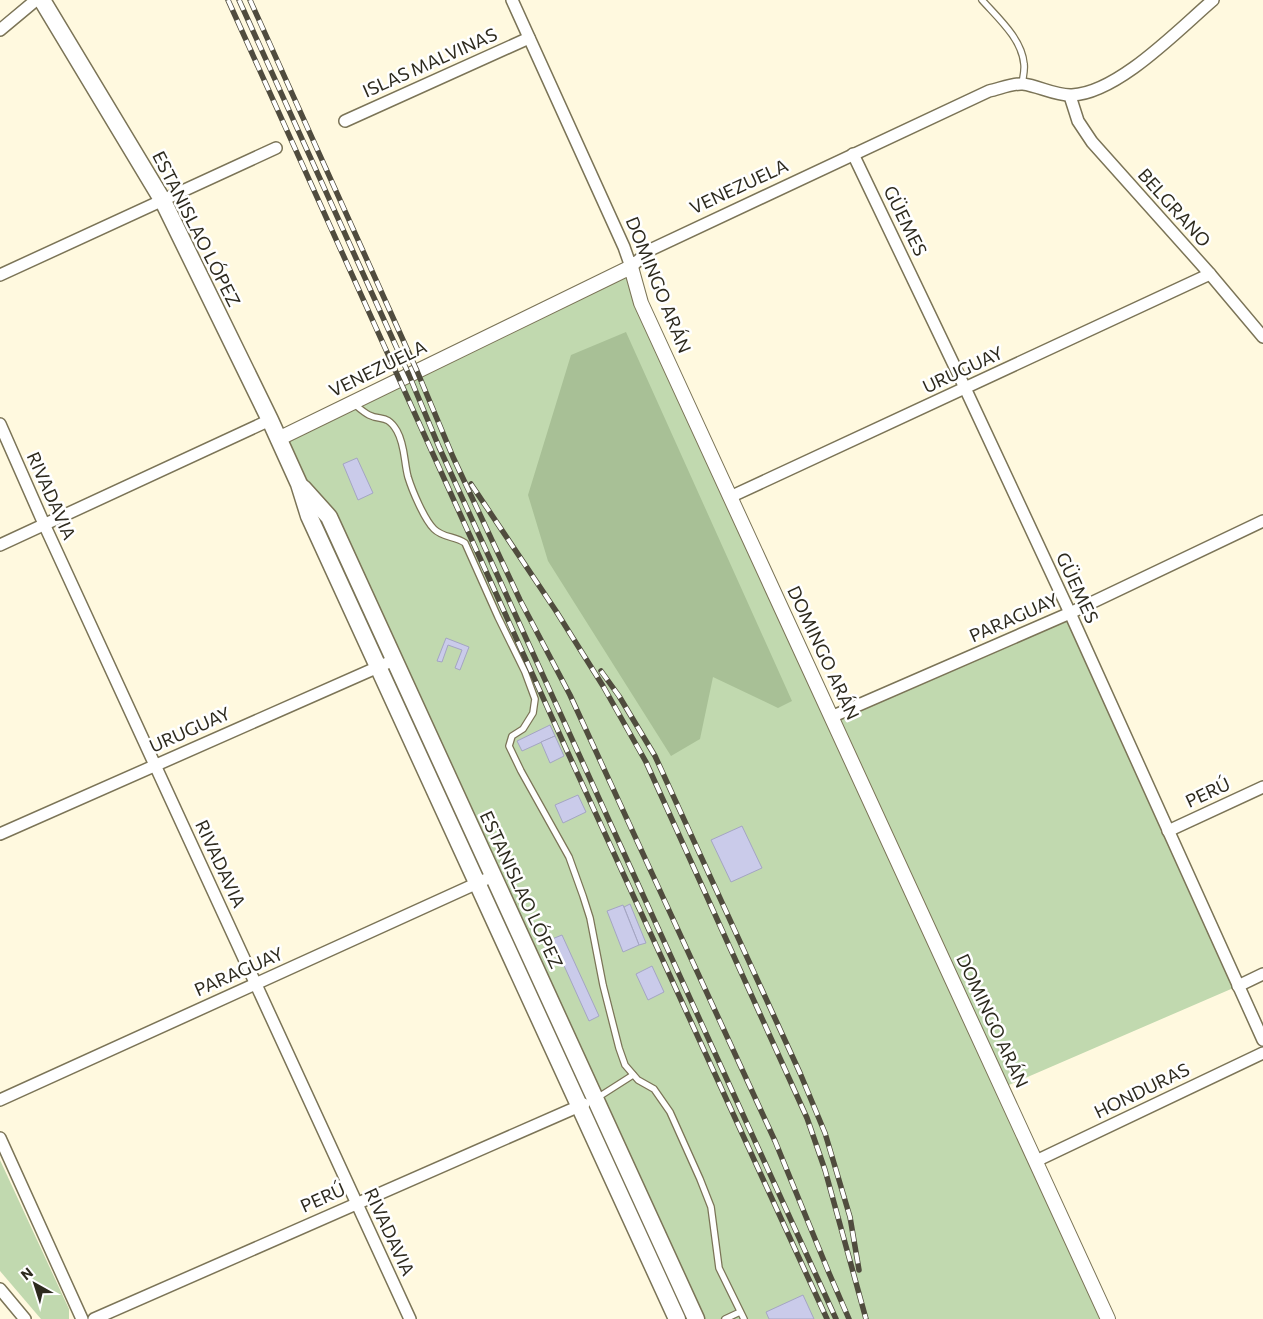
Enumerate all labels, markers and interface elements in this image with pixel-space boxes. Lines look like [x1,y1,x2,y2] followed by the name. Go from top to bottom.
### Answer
[359,23,500,102] street label: ISLAS MALVINAS
[148,147,246,310] street label: ESTANISLAO LÓPEZ
[686,154,791,218] street label: VENEZUELA
[1134,163,1216,251] street label: BELGRANO
[879,182,932,259] street label: GÜEMES
[622,213,696,356] street label: DOMINGO ARÁN
[325,335,430,401] street label: VENEZUELA
[919,341,1007,397] street label: URUGUAY
[23,448,81,543] street label: RIVADAVIA
[1052,549,1104,626] street label: GÜEMES
[783,582,865,723] street label: DOMINGO ARÁN
[966,588,1062,646] street label: PARAGUAY
[146,701,234,757] street label: URUGUAY
[1182,772,1233,812] street label: PERÚ
[476,807,568,972] street label: ESTANISLAO LÓPEZ
[191,816,251,911] street label: RIVADAVIA
[191,942,287,1000] street label: PARAGUAY
[952,950,1034,1091] street label: DOMINGO ARÁN
[1090,1058,1193,1123] street label: HONDURAS
[297,1178,348,1217] street label: PERÚ
[360,1184,420,1279] street label: RIVADAVIA
[10,1259,60,1309] north arrow
[17,1264,36,1283] text: N

